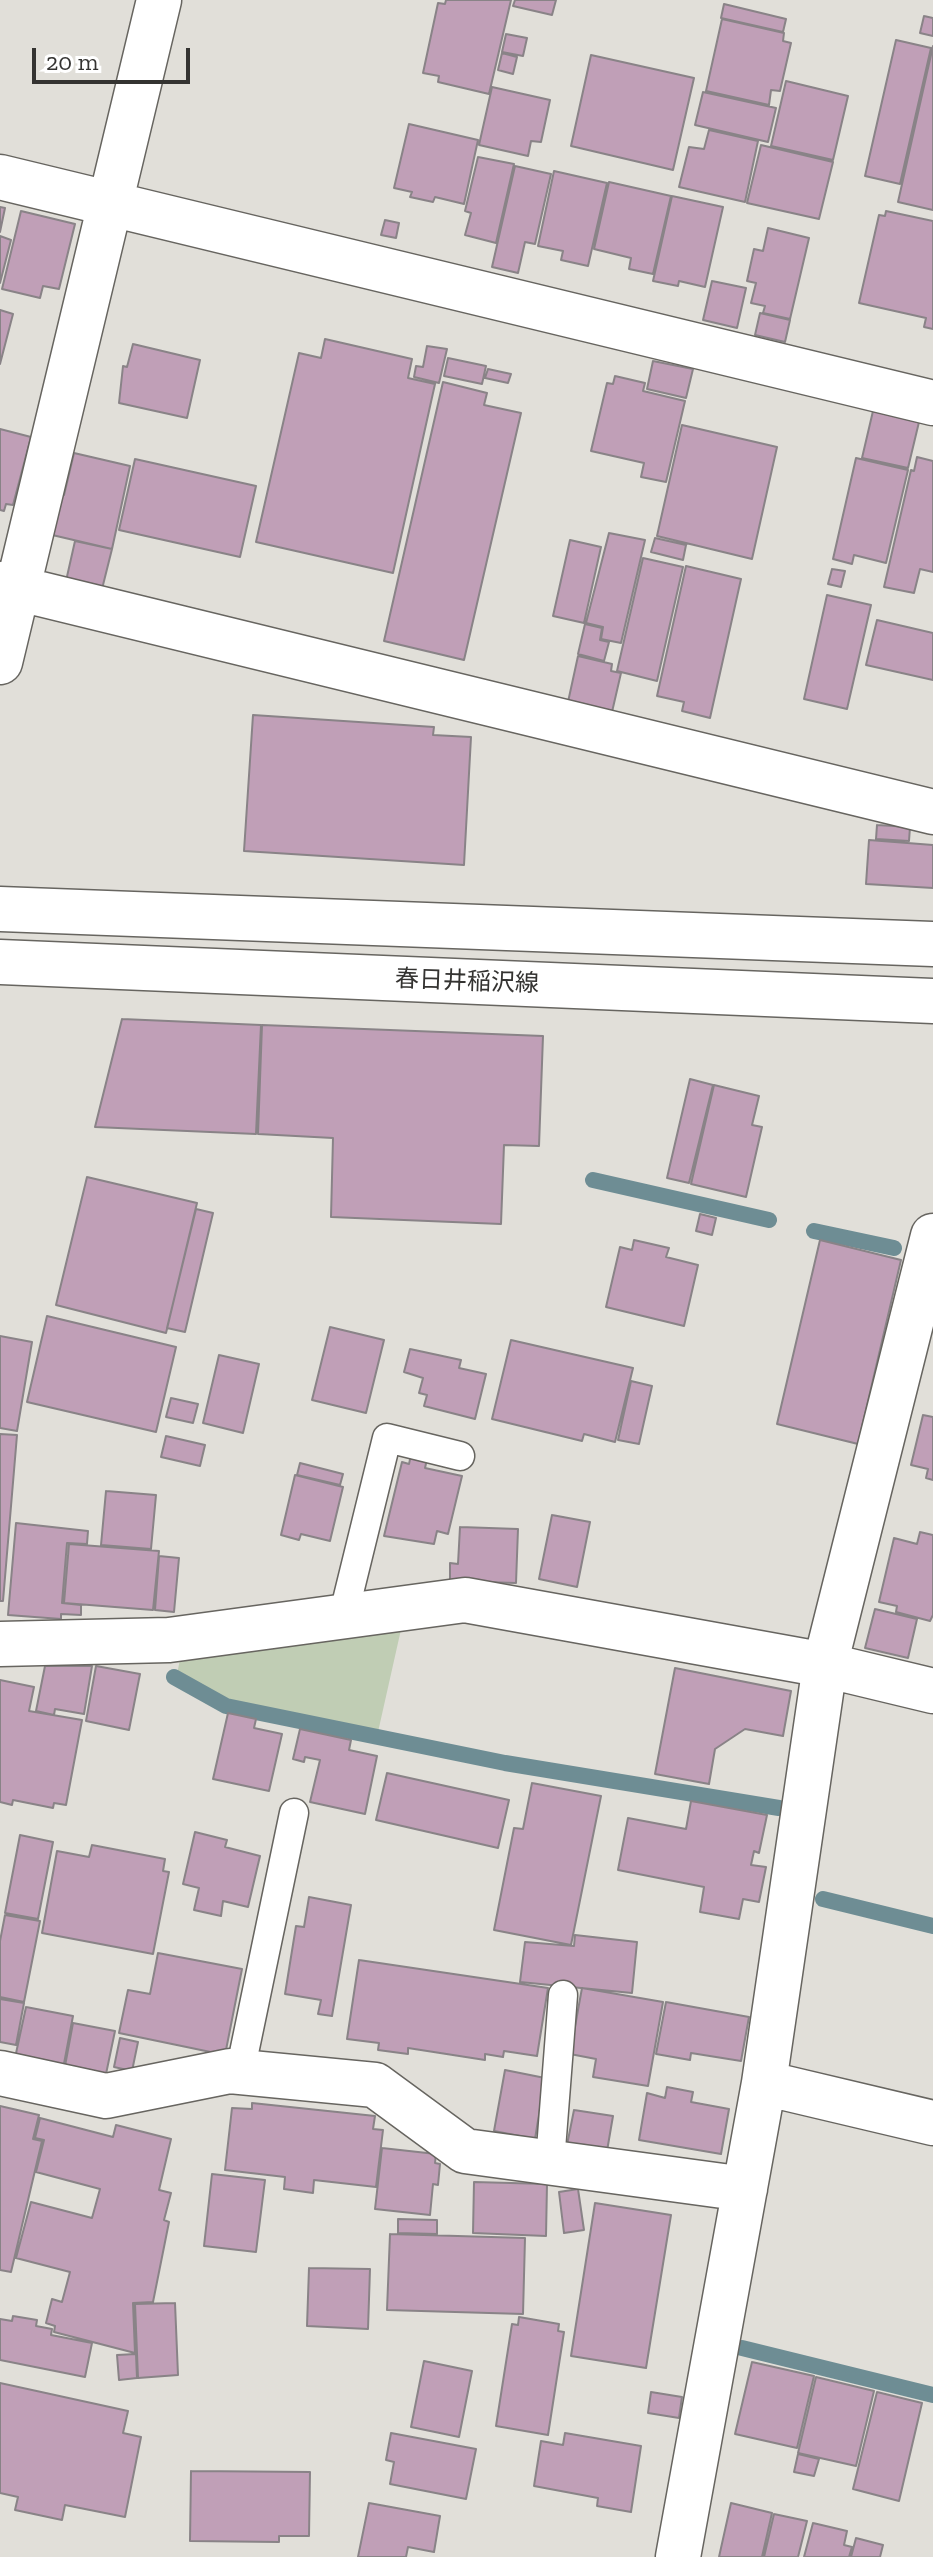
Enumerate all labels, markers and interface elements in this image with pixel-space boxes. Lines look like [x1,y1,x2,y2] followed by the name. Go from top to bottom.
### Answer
[36,32,194,82] scale bar
[46,47,98,76] text: 20 m
[395,965,539,999] street label: 春日井稲沢線

